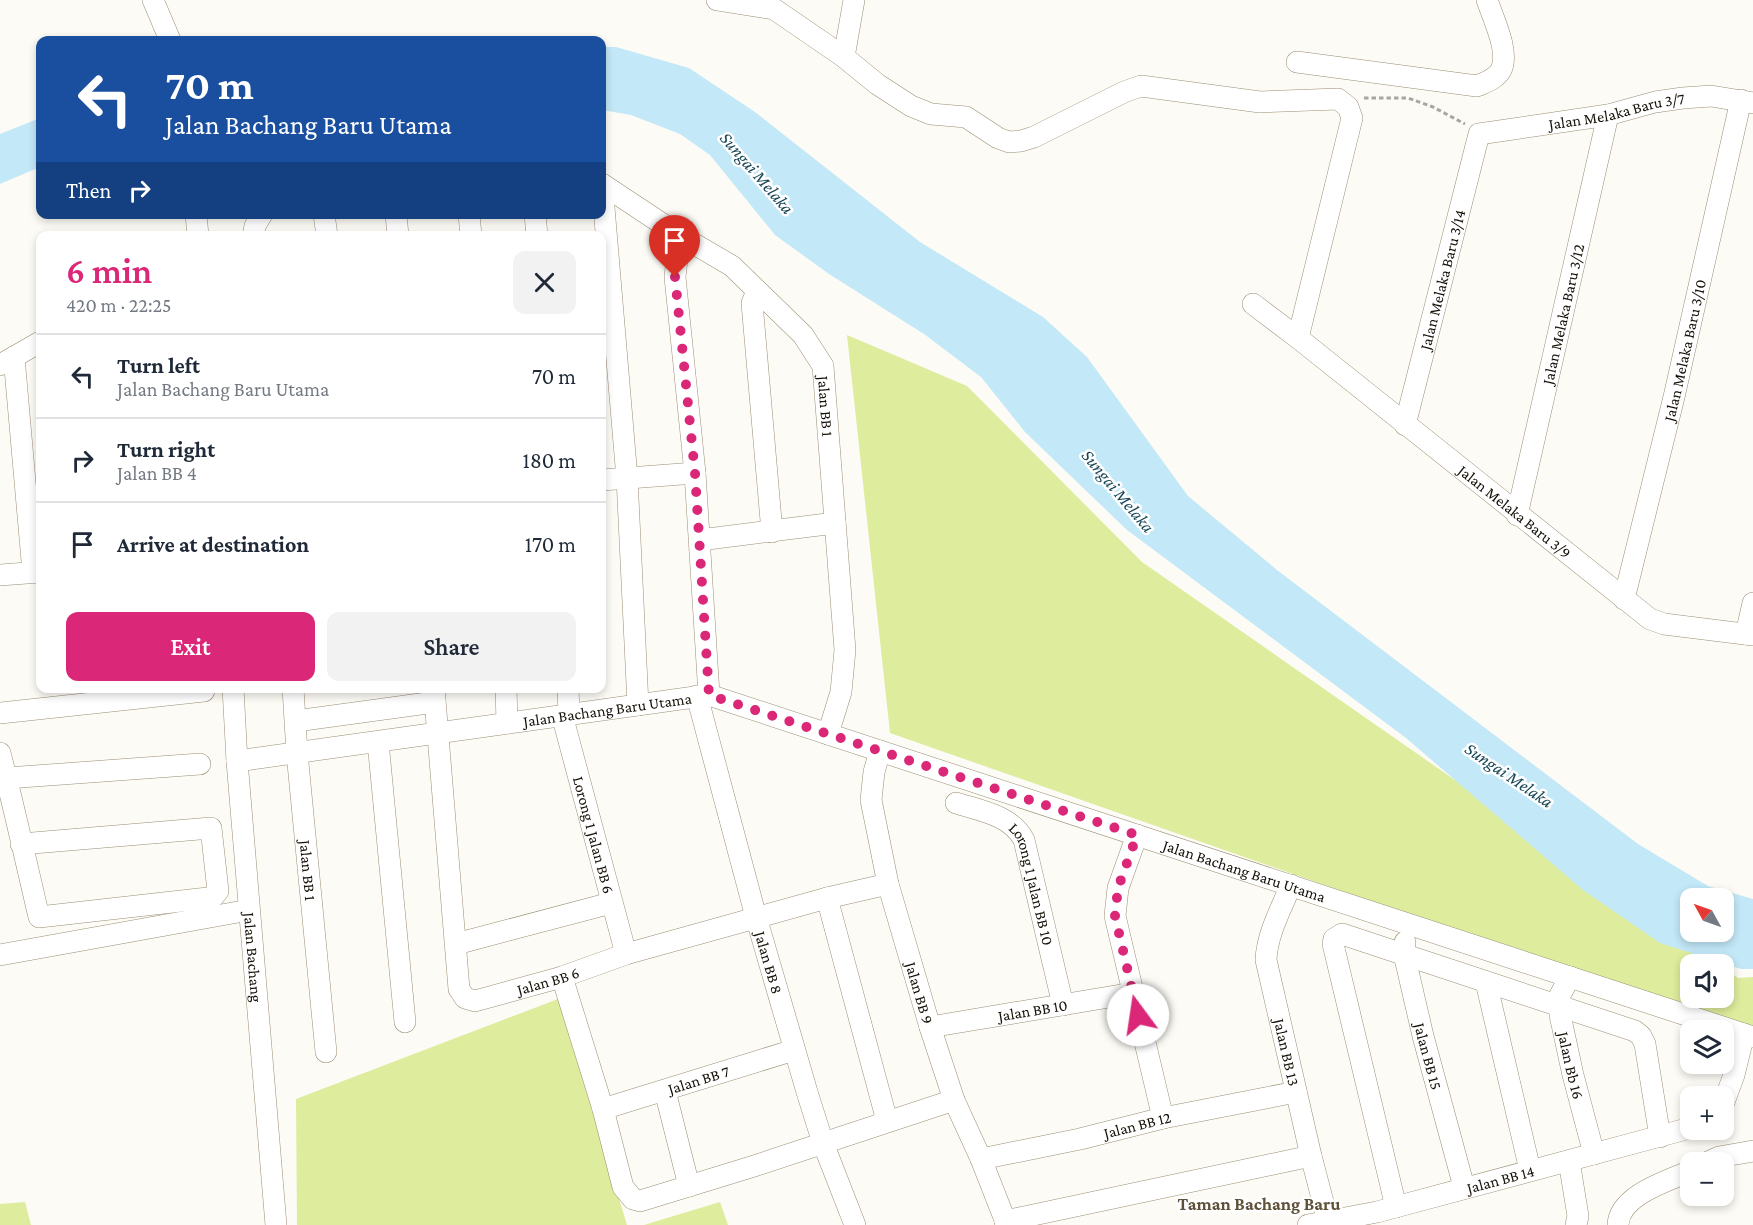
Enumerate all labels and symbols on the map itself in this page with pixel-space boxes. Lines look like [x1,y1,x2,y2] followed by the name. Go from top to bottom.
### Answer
[1546,90,1686,134] street label: Jalan Melaka Baru 3/7
[716,128,798,218] water label: Sungai Melaka
[1416,208,1468,354] street label: Jalan Melaka Baru 3/14
[649,215,700,277] pin
[1539,242,1587,388] street label: Jalan Melaka Baru 3/12
[1660,278,1709,425] street label: Jalan Melaka Baru 3/10
[814,373,836,437] street label: Jalan BB 1
[1078,446,1159,537] water label: Sungai Melaka
[1453,460,1574,562] street label: Jalan Melaka Baru 3/9
[520,689,693,731] street label: Jalan Bachang Baru Utama
[1461,738,1557,812] water label: Sungai Melaka
[570,774,617,895] street label: Lorong 1 Jalan BB 6
[1006,819,1057,947] street label: Lorong 1 Jalan BB 10
[1159,836,1328,906] street label: Jalan Bachang Baru Utama
[295,837,319,902] street label: Jalan BB 1
[1680,888,1734,942] north arrow
[240,909,265,1003] street label: Jalan Bachang
[750,927,786,996] street label: Jalan BB 8
[901,958,937,1026] street label: Jalan BB 9
[513,964,581,1000] street label: Jalan BB 6
[1106,983,1170,1047] position arrow
[995,996,1069,1026] street label: Jalan BB 10
[1269,1015,1303,1088] street label: Jalan BB 13
[1410,1019,1445,1092] street label: Jalan BB 15
[1553,1028,1587,1101] street label: Jalan Bb 16
[664,1062,732,1099] street label: Jalan BB 7
[1100,1109,1173,1143] street label: Jalan BB 12
[1463,1162,1536,1198] street label: Jalan BB 14
[1178,1194,1341,1214] district label: Taman Bachang Baru

